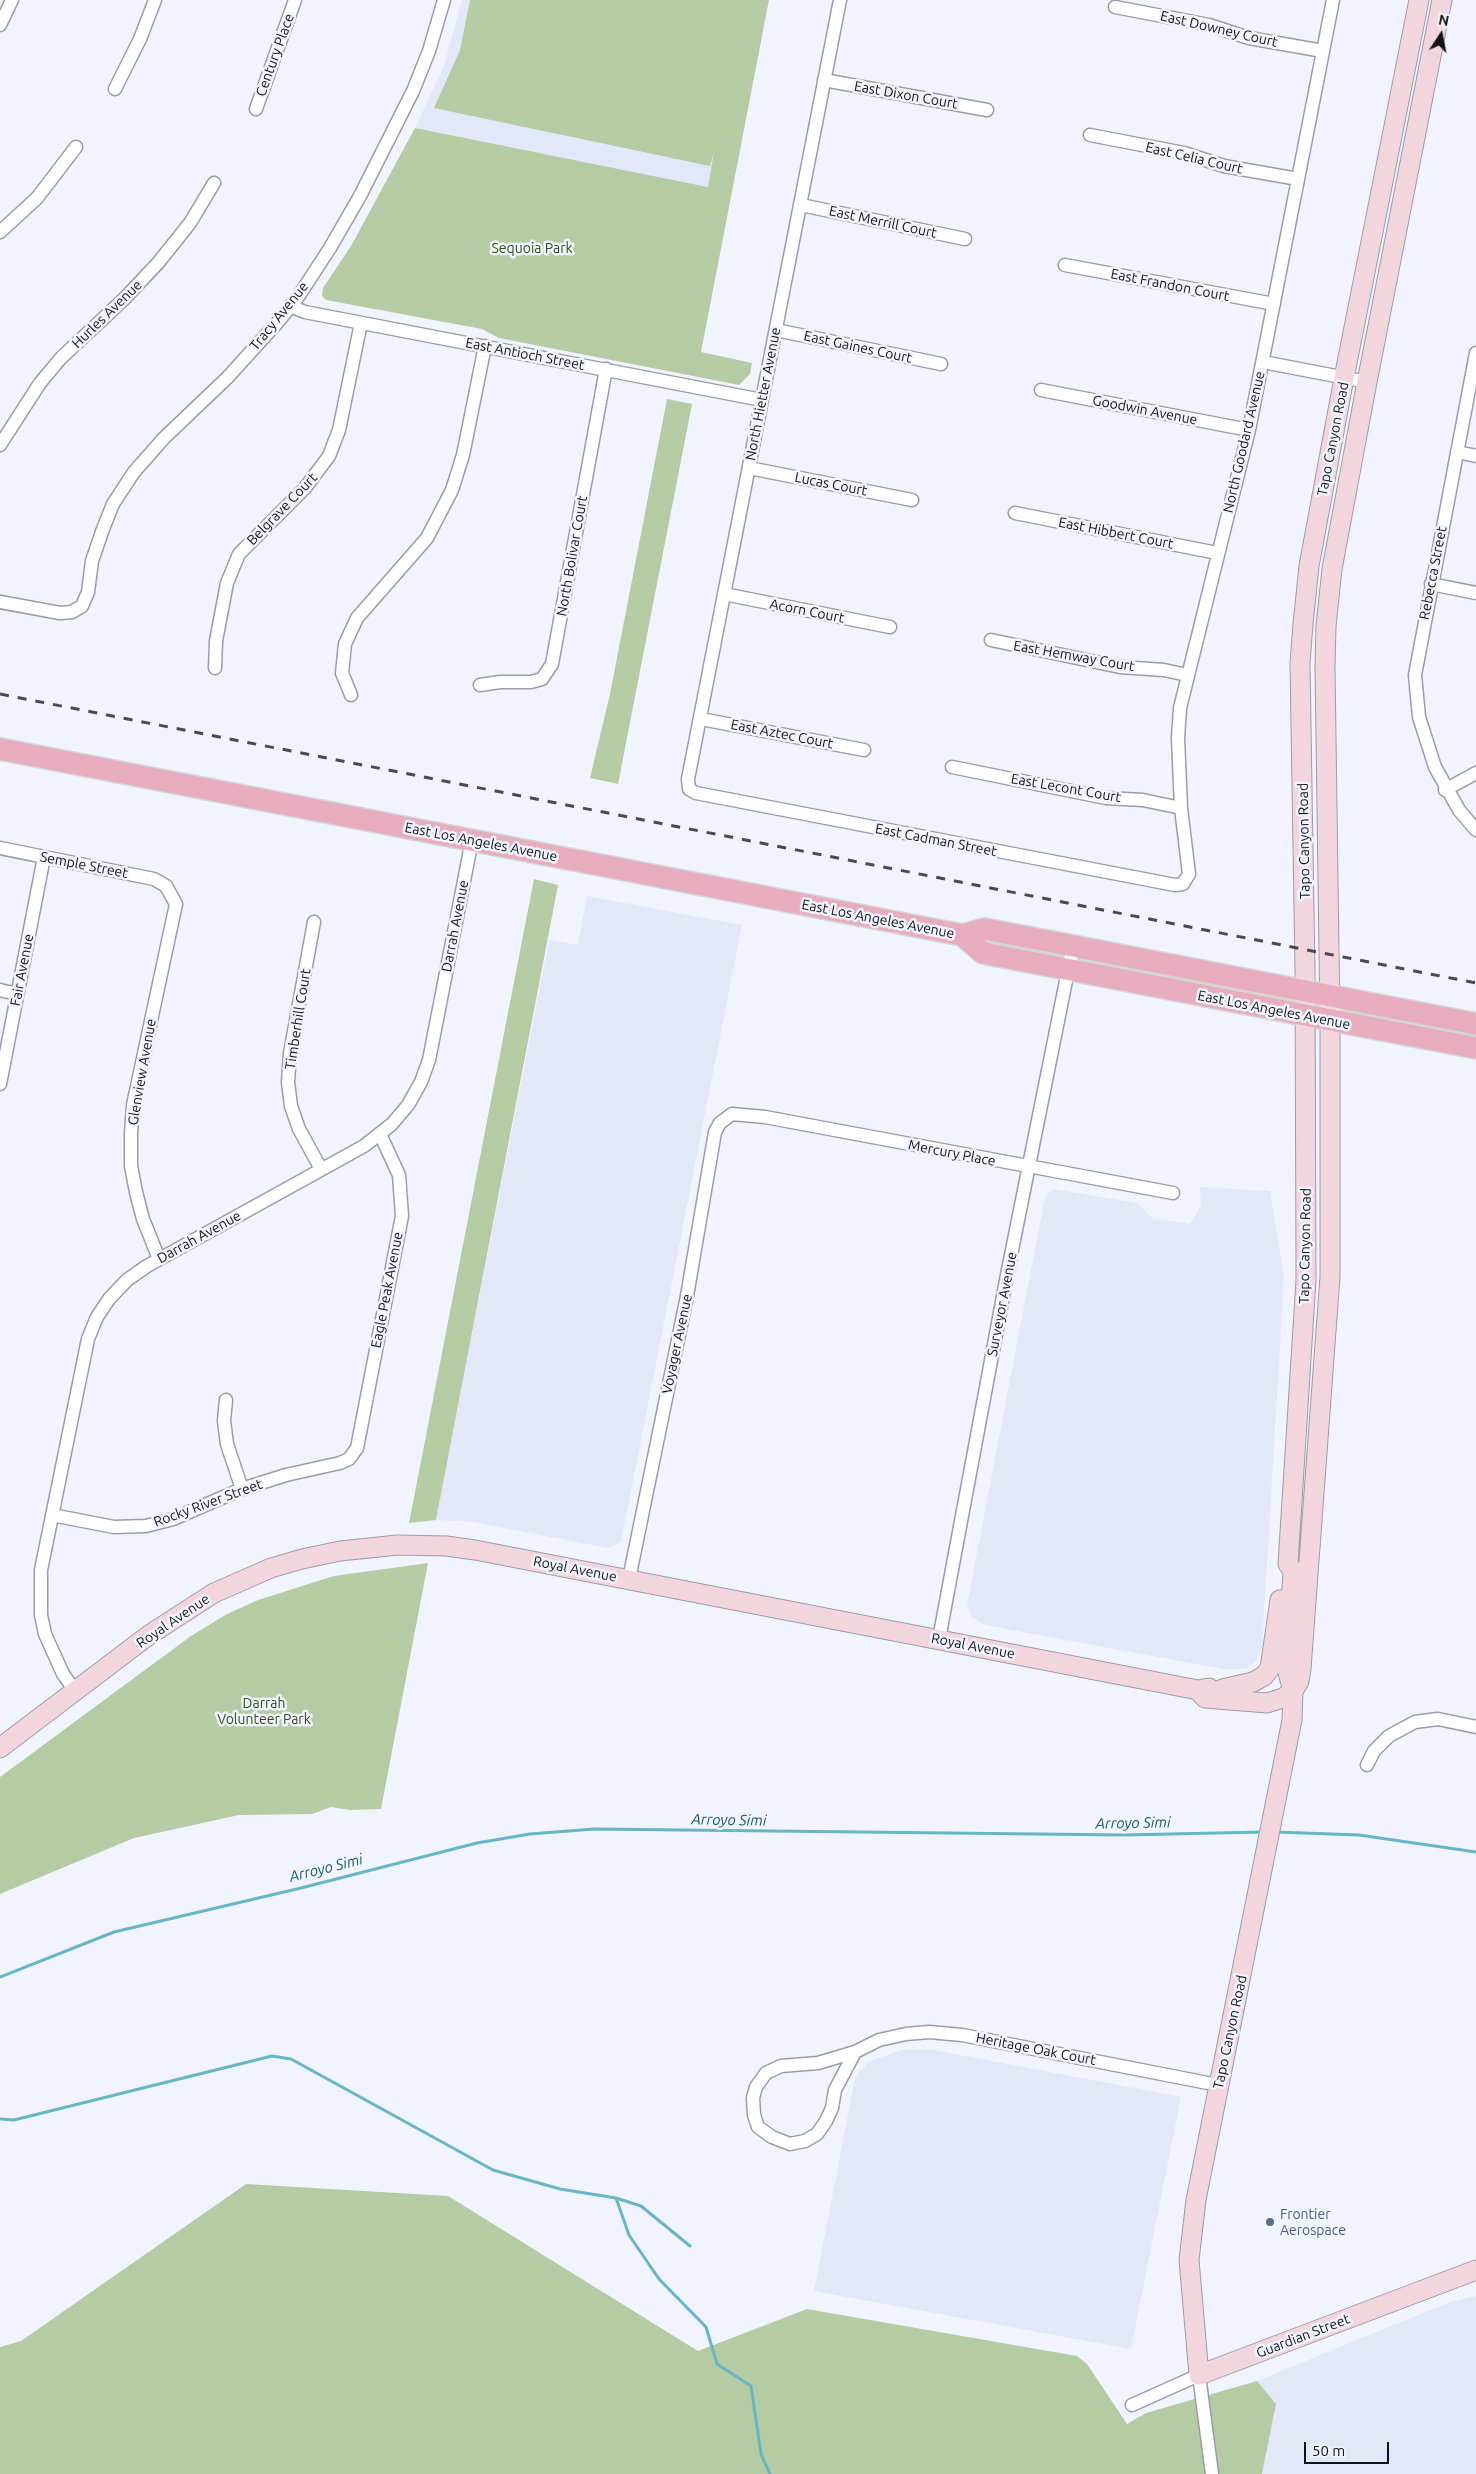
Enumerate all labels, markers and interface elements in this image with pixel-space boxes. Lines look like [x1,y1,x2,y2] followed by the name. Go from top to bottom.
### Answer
[1159,7,1279,51] street label: East Downey Court
[1416,10,1466,60] north arrow
[252,11,298,99] street label: Century Place
[1437,11,1451,29] text: N
[853,78,959,112] street label: East Dixon Court
[1144,139,1244,177] street label: East Celia Court
[828,202,938,242] street label: East Merrill Court
[491,240,573,256] park label: Sequoia Park
[1109,265,1231,305] street label: East Frandon Court
[68,276,146,352] street label: Hurles Avenue
[246,278,312,354] street label: Tracy Avenue
[742,326,784,462] street label: North Hietter Avenue
[802,327,914,367] street label: East Gaines Court
[464,334,586,374] street label: East Antioch Street
[1219,369,1269,515] street label: North Goodard Avenue
[1314,380,1352,498] street label: Tapo Canyon Road
[1091,392,1199,428] street label: Goodwin Avenue
[243,469,321,549] street label: Belgrave Court
[793,469,869,499] street label: Lucas Court
[553,494,591,618] street label: North Bolivar Court
[1057,514,1175,552] street label: East Hibbert Court
[1416,525,1450,621] street label: Rebecca Street
[768,596,846,626] street label: Acorn Court
[1012,637,1136,675] street label: East Hemway Court
[729,716,835,752] street label: East Aztec Court
[1010,770,1122,806] street label: East Lecont Court
[1295,783,1313,899] street label: Tapo Canyon Road
[403,819,559,865] street label: East Los Angeles Avenue
[874,820,998,860] street label: East Cadman Street
[39,848,129,882] street label: Semple Street
[438,879,472,973] street label: Darrah Avenue
[800,896,956,942] street label: East Los Angeles Avenue
[7,933,37,1007] street label: Fair Avenue
[282,967,314,1071] street label: Timberhill Court
[1196,987,1352,1033] street label: East Los Angeles Avenue
[124,1017,160,1127] street label: Glenview Avenue
[907,1136,997,1170] street label: Mercury Place
[1296,1188,1314,1304] street label: Tapo Canyon Road
[154,1207,244,1267] street label: Darrah Avenue
[367,1230,407,1350] street label: Eagle Peak Avenue
[984,1250,1020,1358] street label: Surveyor Avenue
[658,1292,696,1396] street label: Voyager Avenue
[151,1475,265,1531] street label: Rocky River Street
[532,1553,618,1585] street label: Royal Avenue
[133,1590,213,1652] street label: Royal Avenue
[930,1630,1016,1662] street label: Royal Avenue
[217,1695,311,1728] park label: Darrah Volunteer Park
[691,1810,767,1830] water label: Arroyo Simi
[1095,1813,1171,1833] water label: Arroyo Simi
[287,1850,365,1886] water label: Arroyo Simi
[1210,1973,1250,2091] street label: Tapo Canyon Road
[975,2029,1097,2069] street label: Heritage Oak Court
[1280,2206,1346,2238] place label: Frontier Aerospace
[1264,2216,1276,2228] marker: Frontier Aerospace
[1254,2310,1352,2362] street label: Guardian Street
[1306,2432,1391,2464] scale bar
[1312,2442,1345,2459] text: 50 m

